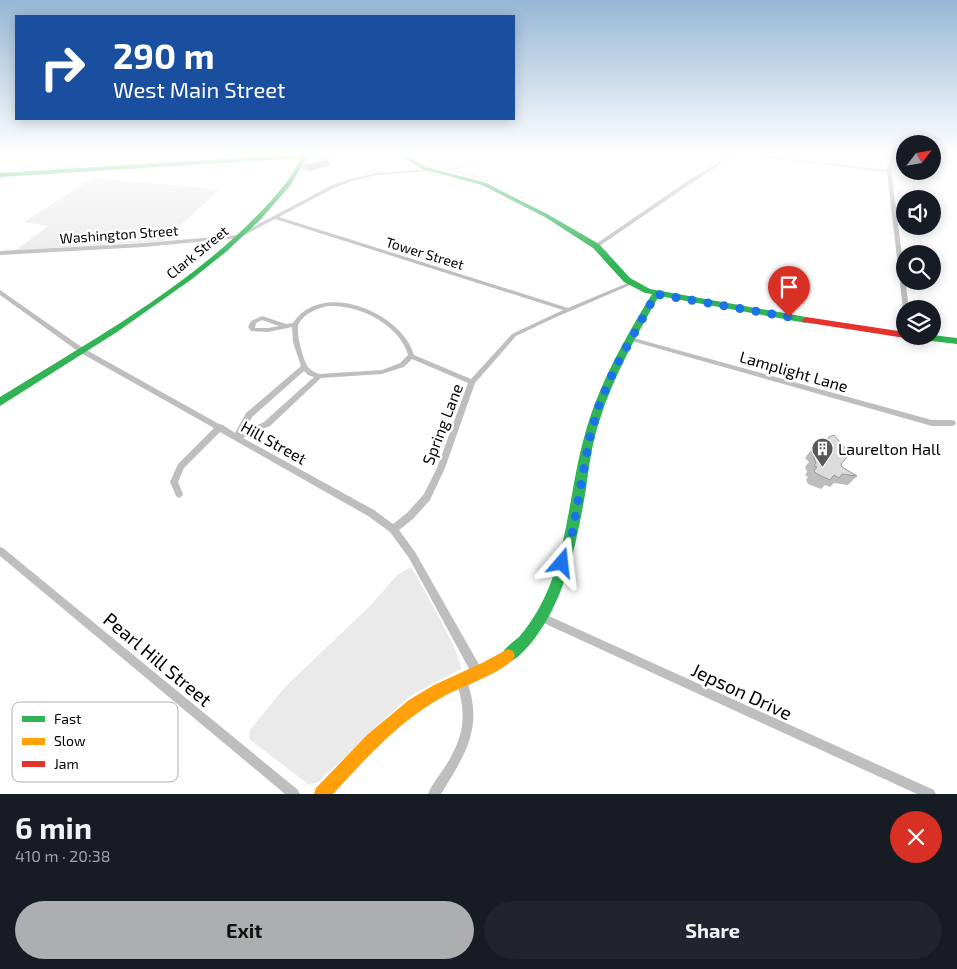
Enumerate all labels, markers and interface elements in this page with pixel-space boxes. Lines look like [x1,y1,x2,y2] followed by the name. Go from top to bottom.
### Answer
[113,34,214,76] text: 290 m
[30,35,95,100] icon: right
[113,76,285,102] text: West Main Street
[896,135,941,180] north arrow
[896,135,941,345] map controls
[896,190,941,235] button: sound
[59,221,179,247] street label: Washington Street
[163,222,231,282] street label: Clark Street
[384,233,466,273] street label: Tower Street
[896,245,941,290] button: search
[768,266,810,317] pin
[775,273,803,301] icon: arrive
[896,300,941,345] button: layers
[738,346,850,396] street label: Lamplight Lane
[418,381,466,467] street label: Spring Lane
[238,416,310,468] street label: Hill Street
[810,436,834,467] building icon: Laurelton Hall
[838,439,941,458] place label: Laurelton Hall
[535,536,587,588] position arrow
[99,607,217,711] street label: Pearl Hill Street
[688,658,796,724] street label: Jepson Drive
[12,702,178,782] legend
[54,710,81,727] text: Fast
[54,732,86,749] text: Slow
[54,755,79,772] text: Jam
[15,809,92,845] text: 6 min
[890,811,942,863] button: close
[15,846,110,865] text: 410 m · 20:38
[15,901,474,959] button: Exit
[484,901,942,959] button: Share

